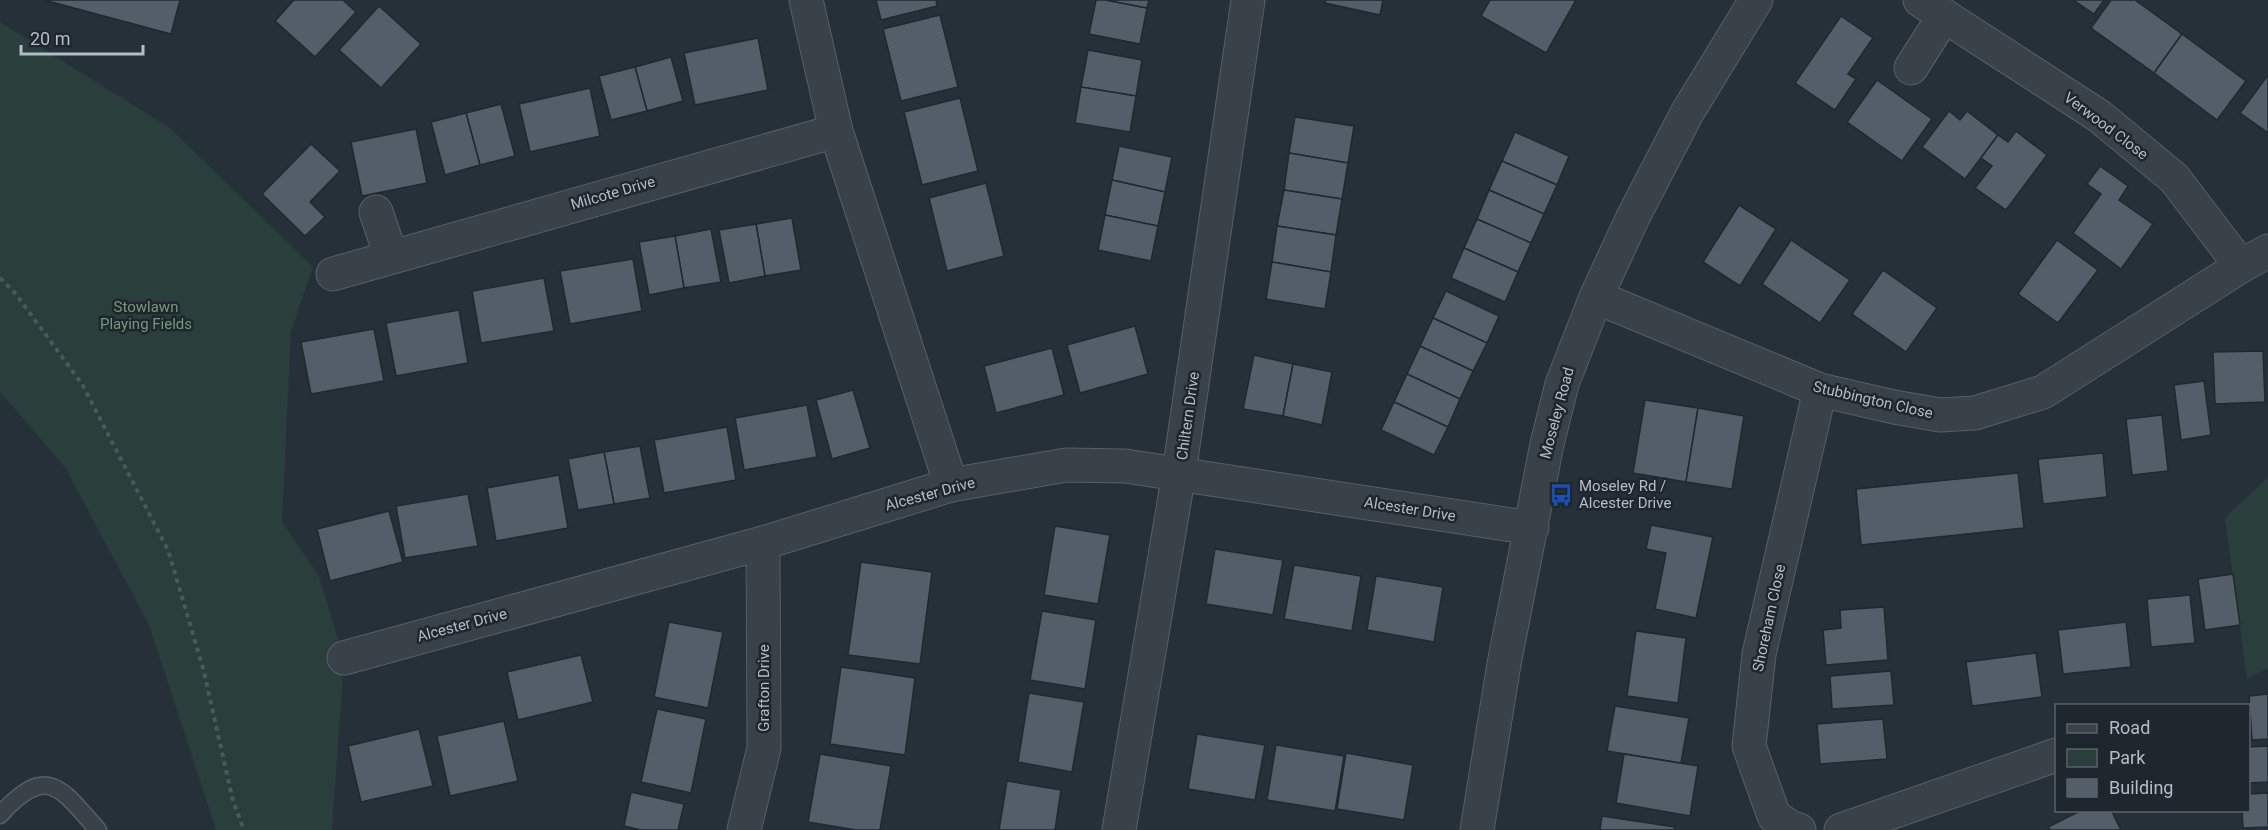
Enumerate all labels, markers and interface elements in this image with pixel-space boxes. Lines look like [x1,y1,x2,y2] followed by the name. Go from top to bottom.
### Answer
[21,18,142,56] scale bar
[30,28,70,49] text: 20 m
[2060,89,2152,163] street label: Verwood Close
[569,172,657,214] street label: Milcote Drive
[100,298,192,333] park label: Stowlawn Playing Fields
[1536,365,1578,461] street label: Moseley Road
[1173,371,1203,461] street label: Chiltern Drive
[1811,377,1935,423] street label: Stubbington Close
[883,473,977,515] street label: Alcester Drive
[1579,477,1671,512] place label: Moseley Rd / Alcester Drive
[1548,482,1574,508] bus stop icon: Moseley Rd / Alcester Drive
[1363,493,1457,525] street label: Alcester Drive
[1749,562,1789,673] street label: Shoreham Close
[415,604,509,646] street label: Alcester Drive
[755,644,773,732] street label: Grafton Drive
[2055,704,2250,812] legend
[2109,717,2150,738] text: Road
[2109,747,2146,768] text: Park
[2109,777,2173,798] text: Building

